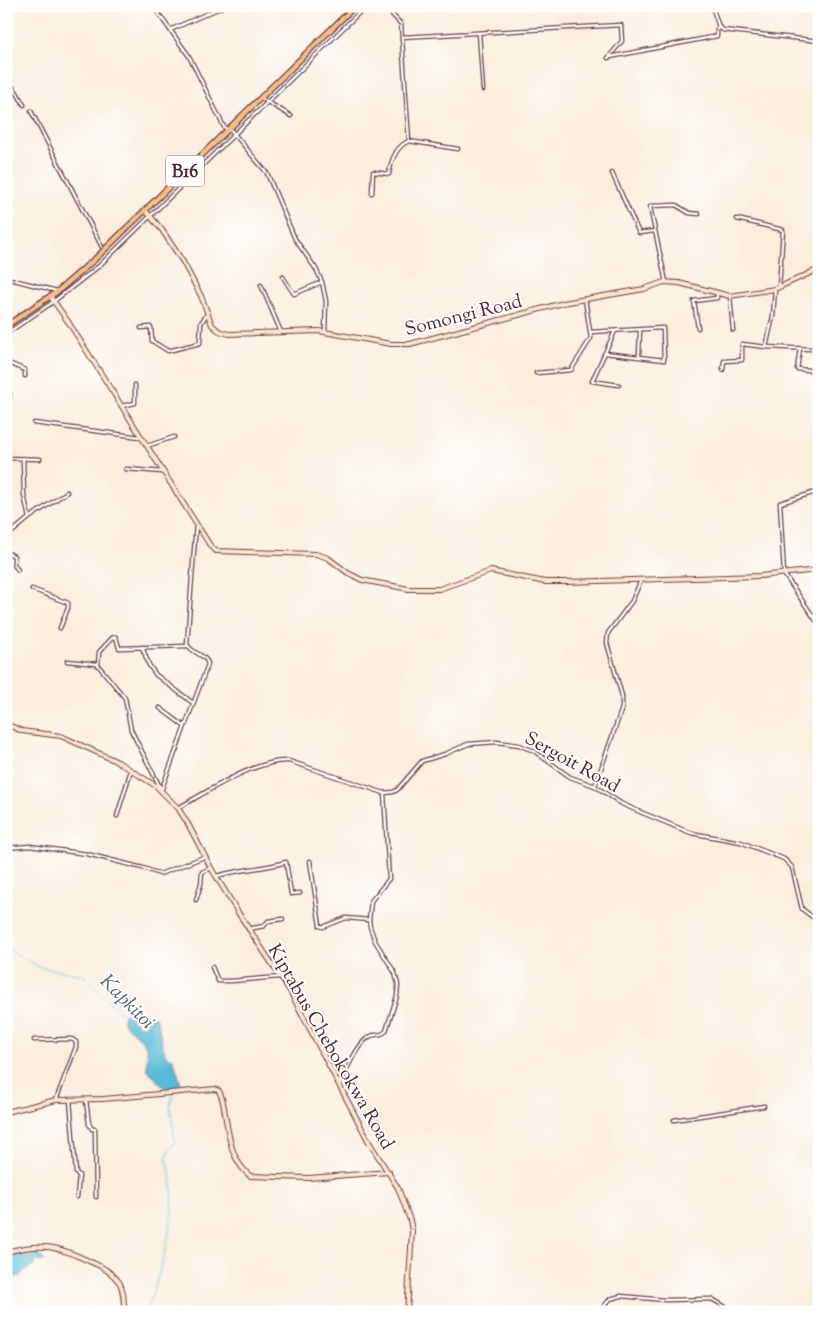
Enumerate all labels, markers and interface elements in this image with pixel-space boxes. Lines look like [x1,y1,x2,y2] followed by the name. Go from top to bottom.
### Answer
[166,156,204,187] road number: B16
[402,289,525,344] street label: Somongi Road
[519,726,625,801] street label: Sergoit Road
[260,940,400,1155] street label: Kiptabus Chebokokwa Road
[92,969,160,1037] water label: Kapkitoi

